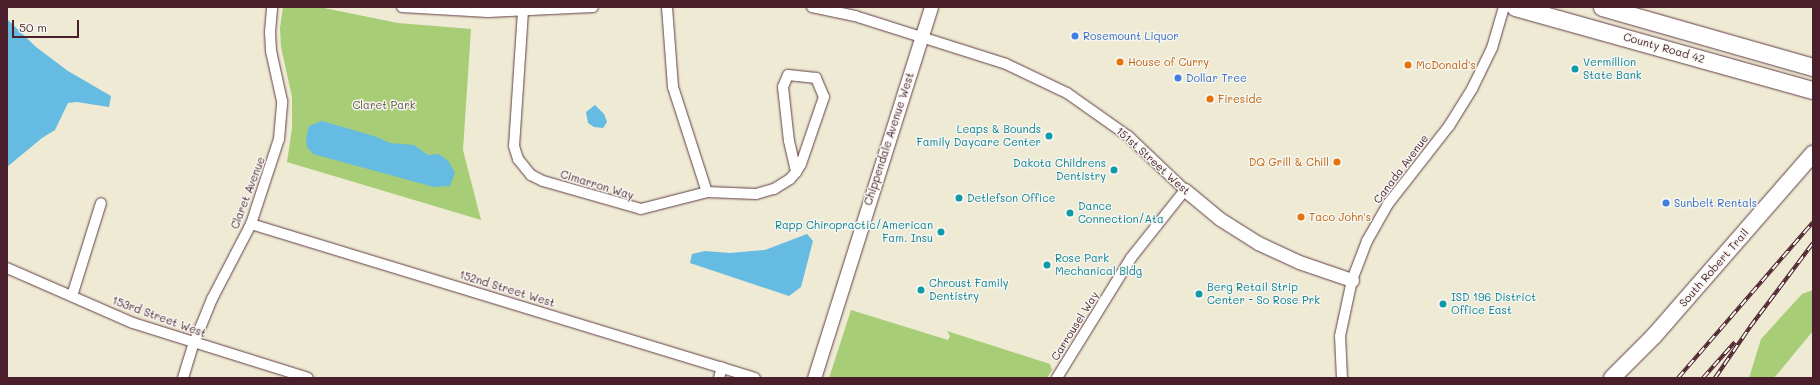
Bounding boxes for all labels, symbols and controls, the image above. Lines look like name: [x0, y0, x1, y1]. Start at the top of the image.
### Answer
scale bar: [14, 12, 81, 38]
text: 50 m: [19, 19, 47, 35]
place label: Rosemount Liquor: [1083, 29, 1179, 43]
street label: County Road 42: [1622, 30, 1706, 66]
marker: Rosemount Liquor: [1070, 31, 1080, 41]
place label: House of Curry: [1128, 55, 1209, 69]
place label: Vermillion State Bank: [1583, 56, 1642, 82]
marker: House of Curry: [1115, 57, 1125, 67]
place label: McDonald's: [1416, 58, 1476, 72]
marker: McDonald's: [1403, 60, 1413, 70]
marker: Vermillion State Bank: [1570, 64, 1580, 74]
street label: Chippendale Avenue West: [861, 71, 917, 207]
place label: Dollar Tree: [1186, 71, 1247, 85]
marker: Dollar Tree: [1173, 73, 1183, 83]
place label: Fireside: [1218, 92, 1262, 106]
marker: Fireside: [1205, 94, 1215, 104]
park label: Claret Park: [352, 98, 416, 112]
place label: Leaps & Bounds Family Daycare Center: [917, 123, 1041, 149]
street label: 151st Street West: [1113, 124, 1193, 198]
marker: Leaps & Bounds Family Daycare Center: [1044, 131, 1054, 141]
street label: Canada Avenue: [1371, 132, 1431, 206]
street label: Claret Avenue: [228, 155, 268, 231]
place label: DQ Grill & Chill: [1249, 155, 1329, 169]
place label: Dakota Childrens Dentistry: [1013, 157, 1106, 183]
marker: DQ Grill & Chill: [1332, 157, 1342, 167]
marker: Dakota Childrens Dentistry: [1109, 165, 1119, 175]
street label: Cimarron Way: [559, 168, 635, 202]
place label: Detlefson Office: [967, 191, 1055, 205]
marker: Detlefson Office: [954, 193, 964, 203]
place label: Sunbelt Rentals: [1674, 196, 1757, 210]
marker: Sunbelt Rentals: [1661, 198, 1671, 208]
place label: Dance Connection/Ata: [1078, 200, 1164, 226]
marker: Dance Connection/Ata: [1065, 208, 1075, 218]
place label: Taco John's: [1309, 210, 1371, 224]
marker: Taco John's: [1296, 212, 1306, 222]
place label: Rapp Chiropractic/American Fam. Insu: [775, 219, 933, 245]
street label: South Robert Trail: [1676, 226, 1752, 310]
marker: Rapp Chiropractic/American Fam. Insu: [936, 227, 946, 237]
place label: Rose Park Mechanical Bldg: [1055, 252, 1142, 278]
marker: Rose Park Mechanical Bldg: [1042, 260, 1052, 270]
street label: 152nd Street West: [458, 268, 556, 310]
place label: Chroust Family Dentistry: [929, 277, 1008, 303]
place label: Berg Retail Strip Center - So Rose Prk: [1207, 281, 1320, 307]
marker: Chroust Family Dentistry: [916, 285, 926, 295]
street label: Carrousel Way: [1048, 289, 1102, 363]
marker: Berg Retail Strip Center - So Rose Prk: [1194, 289, 1204, 299]
place label: ISD 196 District Office East: [1451, 291, 1536, 317]
street label: 153rd Street West: [110, 294, 208, 340]
marker: ISD 196 District Office East: [1438, 299, 1448, 309]

